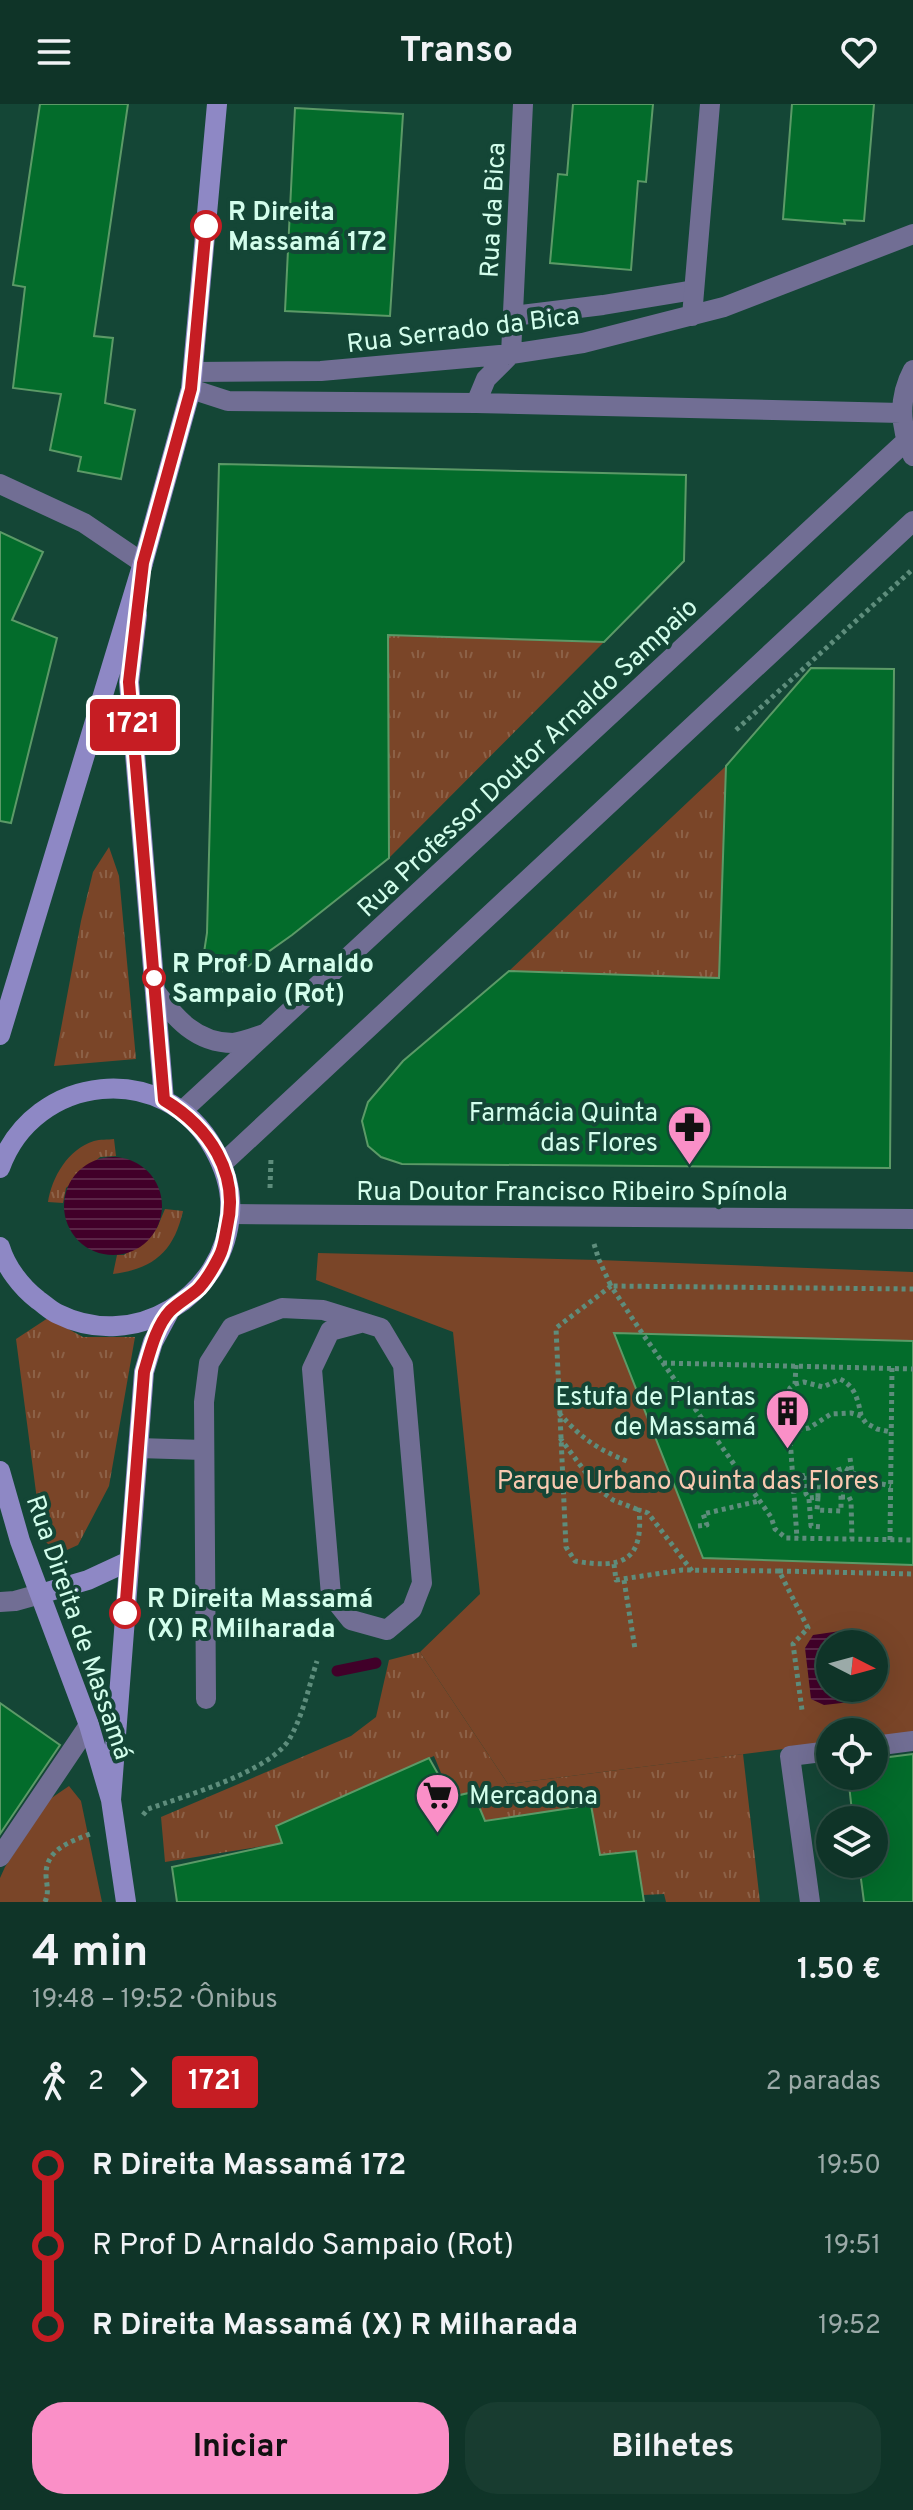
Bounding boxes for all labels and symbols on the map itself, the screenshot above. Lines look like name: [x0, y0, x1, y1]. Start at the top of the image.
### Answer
street label: Rua da Bica: [474, 141, 515, 279]
place label: R Direita Massamá 172: [228, 197, 387, 260]
marker: R Direita Massamá 172: [191, 211, 221, 241]
street label: Rua Serrado da Bica: [345, 301, 582, 362]
street label: Rua Professor Doutor Arnaldo Sampaio: [352, 592, 706, 926]
line badge: 1721: [77, 699, 189, 751]
place label: R Prof D Arnaldo Sampaio (Rot): [172, 949, 374, 1012]
marker: R Prof D Arnaldo Sampaio (Rot): [143, 967, 165, 989]
place label: Farmácia Quinta das Flores: [469, 1098, 658, 1161]
pharmacy icon: Farmácia Quinta das Flores: [665, 1103, 713, 1166]
street label: Rua Doutor Francisco Ribeiro Spínola: [356, 1177, 788, 1210]
place label: Estufa de Plantas de Massamá: [555, 1382, 756, 1445]
building icon: Estufa de Plantas de Massamá: [763, 1387, 811, 1450]
park label: Parque Urbano Quinta das Flores: [497, 1466, 879, 1499]
street label: Rua Direita de Massamá: [17, 1491, 138, 1764]
place label: R Direita Massamá (X) R Milharada: [147, 1584, 373, 1647]
marker: R Direita Massamá (X) R Milharada: [110, 1598, 140, 1628]
north arrow: [816, 1630, 888, 1702]
supermarket icon: Mercadona: [414, 1771, 462, 1834]
place label: Mercadona: [469, 1781, 598, 1814]

